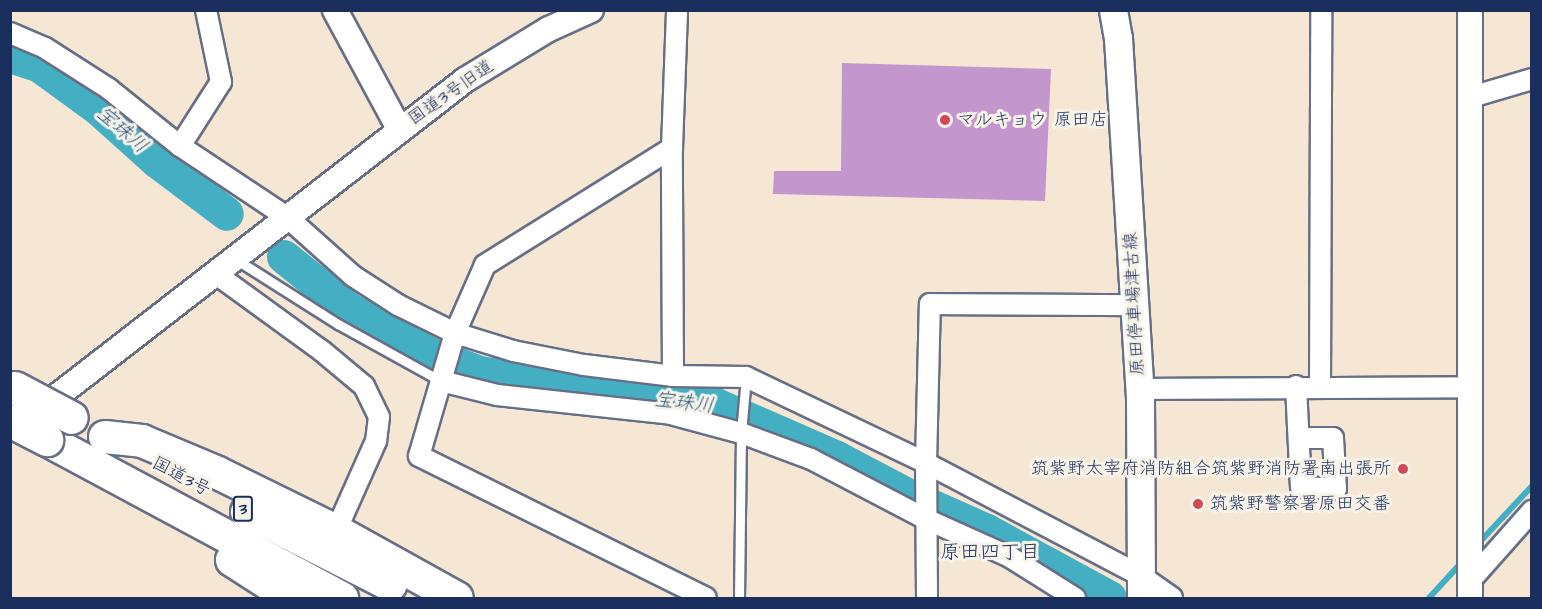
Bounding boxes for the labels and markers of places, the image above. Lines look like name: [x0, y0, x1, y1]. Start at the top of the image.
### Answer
place label: マルキョウ 原田店: [957, 109, 1108, 131]
marker: マルキョウ 原田店: [938, 113, 952, 127]
place label: 筑紫野太宰府消防組合筑紫野消防署南出張所: [1031, 458, 1391, 480]
marker: 筑紫野太宰府消防組合筑紫野消防署南出張所: [1396, 462, 1410, 476]
place label: 筑紫野警察署原田交番: [1210, 493, 1390, 515]
marker: 筑紫野警察署原田交番: [1191, 497, 1205, 511]

